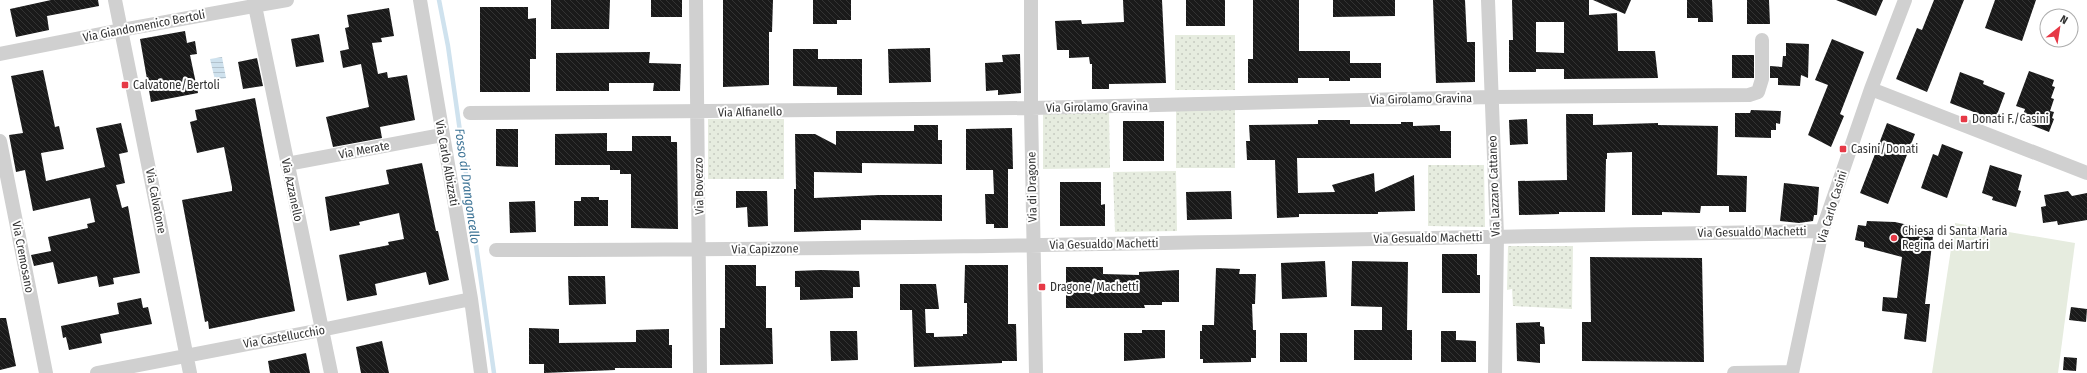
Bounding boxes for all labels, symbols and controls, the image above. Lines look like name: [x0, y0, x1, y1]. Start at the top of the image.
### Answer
street label: Via Giandomenico Bertoli: [82, 7, 206, 45]
north arrow: [2039, 8, 2079, 48]
text: N: [2058, 12, 2070, 27]
place label: Calvatone/Bertoli: [133, 78, 220, 92]
marker: Calvatone/Bertoli: [120, 80, 130, 90]
street label: Via Girolamo Gravina: [1370, 91, 1472, 107]
street label: Via Girolamo Gravina: [1046, 99, 1148, 115]
street label: Via Alfianello: [718, 104, 782, 120]
place label: Donati F./Casini: [1972, 112, 2049, 126]
marker: Donati F./Casini: [1959, 114, 1969, 124]
street label: Via Carlo Albizzati: [433, 119, 461, 207]
water label: Fosso di Drangoncello: [452, 127, 483, 245]
street label: Via Lazzaro Cattaneo: [1485, 135, 1503, 237]
street label: Via Merate: [337, 138, 391, 162]
place label: Casini/Donati: [1851, 142, 1918, 156]
marker: Casini/Donati: [1838, 144, 1848, 154]
street label: Via di Dragone: [1024, 151, 1040, 222]
street label: Via Azzanello: [278, 157, 306, 223]
street label: Via Bovezzo: [691, 157, 707, 215]
street label: Via Calvatone: [143, 167, 169, 235]
street label: Via Carlo Casini: [1814, 169, 1850, 245]
street label: Via Cremosano: [9, 220, 37, 294]
street label: Via Gesualdo Machetti: [1697, 224, 1807, 240]
place label: Chiesa di Santa Maria Regina dei Martiri: [1902, 224, 2008, 252]
street label: Via Gesualdo Machetti: [1373, 230, 1483, 246]
marker: Chiesa di Santa Maria Regina dei Martiri: [1889, 233, 1899, 243]
street label: Via Gesualdo Machetti: [1049, 236, 1159, 252]
street label: Via Capizzone: [731, 241, 799, 257]
place label: Dragone/Machetti: [1050, 280, 1139, 294]
marker: Dragone/Machetti: [1037, 282, 1047, 292]
street label: Via Castellucchio: [242, 323, 326, 351]

